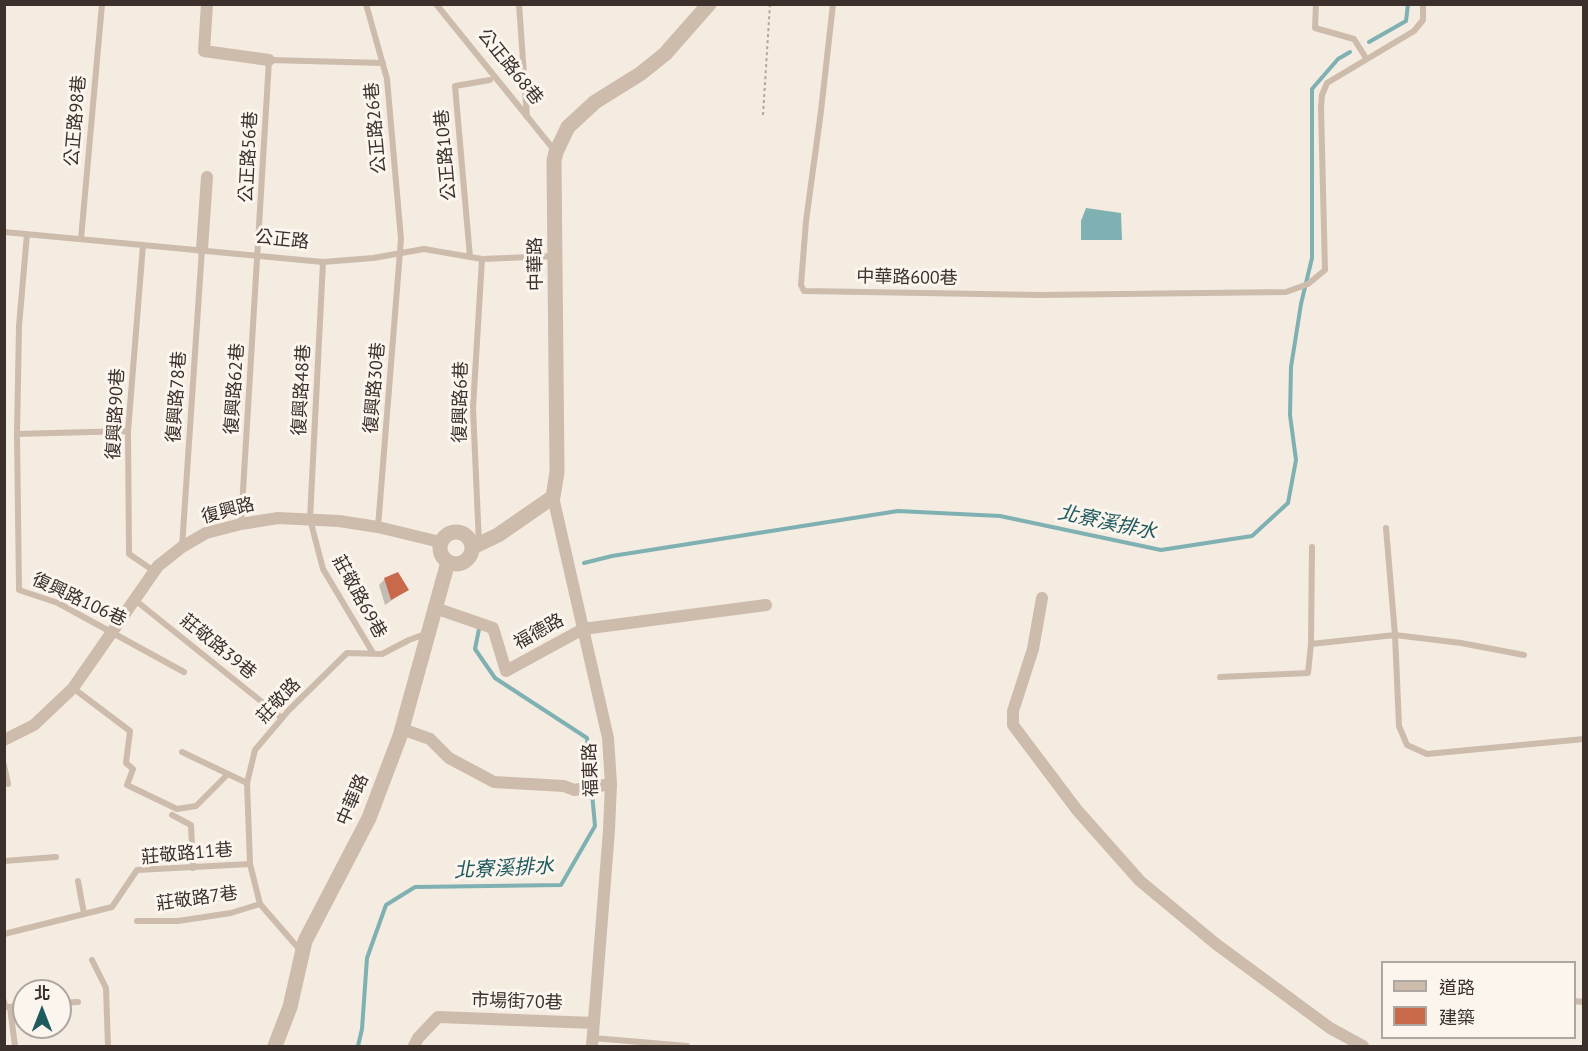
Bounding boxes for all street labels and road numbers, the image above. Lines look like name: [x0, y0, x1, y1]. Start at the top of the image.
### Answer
street label: 公正路68巷: [473, 25, 547, 109]
street label: 公正路98巷: [61, 74, 91, 168]
street label: 公正路26巷: [361, 81, 391, 175]
street label: 公正路10巷: [431, 108, 461, 202]
street label: 公正路56巷: [236, 111, 262, 203]
street label: 公正路: [254, 226, 310, 254]
street label: 中華路: [525, 237, 547, 291]
street label: 中華路600巷: [856, 266, 958, 290]
street label: 復興路30巷: [360, 341, 390, 435]
street label: 復興路62巷: [221, 343, 249, 435]
street label: 復興路48巷: [289, 344, 315, 436]
street label: 復興路78巷: [163, 351, 191, 443]
street label: 復興路6巷: [449, 361, 473, 443]
street label: 復興路90巷: [103, 368, 129, 460]
street label: 復興路: [199, 494, 257, 528]
street label: 莊敬路69巷: [327, 552, 391, 642]
street label: 復興路106巷: [28, 569, 130, 631]
street label: 福德路: [510, 609, 568, 655]
street label: 莊敬路39巷: [176, 610, 260, 684]
street label: 莊敬路: [253, 674, 305, 728]
street label: 福東路: [579, 743, 603, 797]
street label: 中華路: [333, 771, 373, 829]
street label: 莊敬路11巷: [140, 839, 234, 869]
street label: 莊敬路7巷: [155, 883, 239, 915]
street label: 市場街70巷: [471, 990, 563, 1014]

